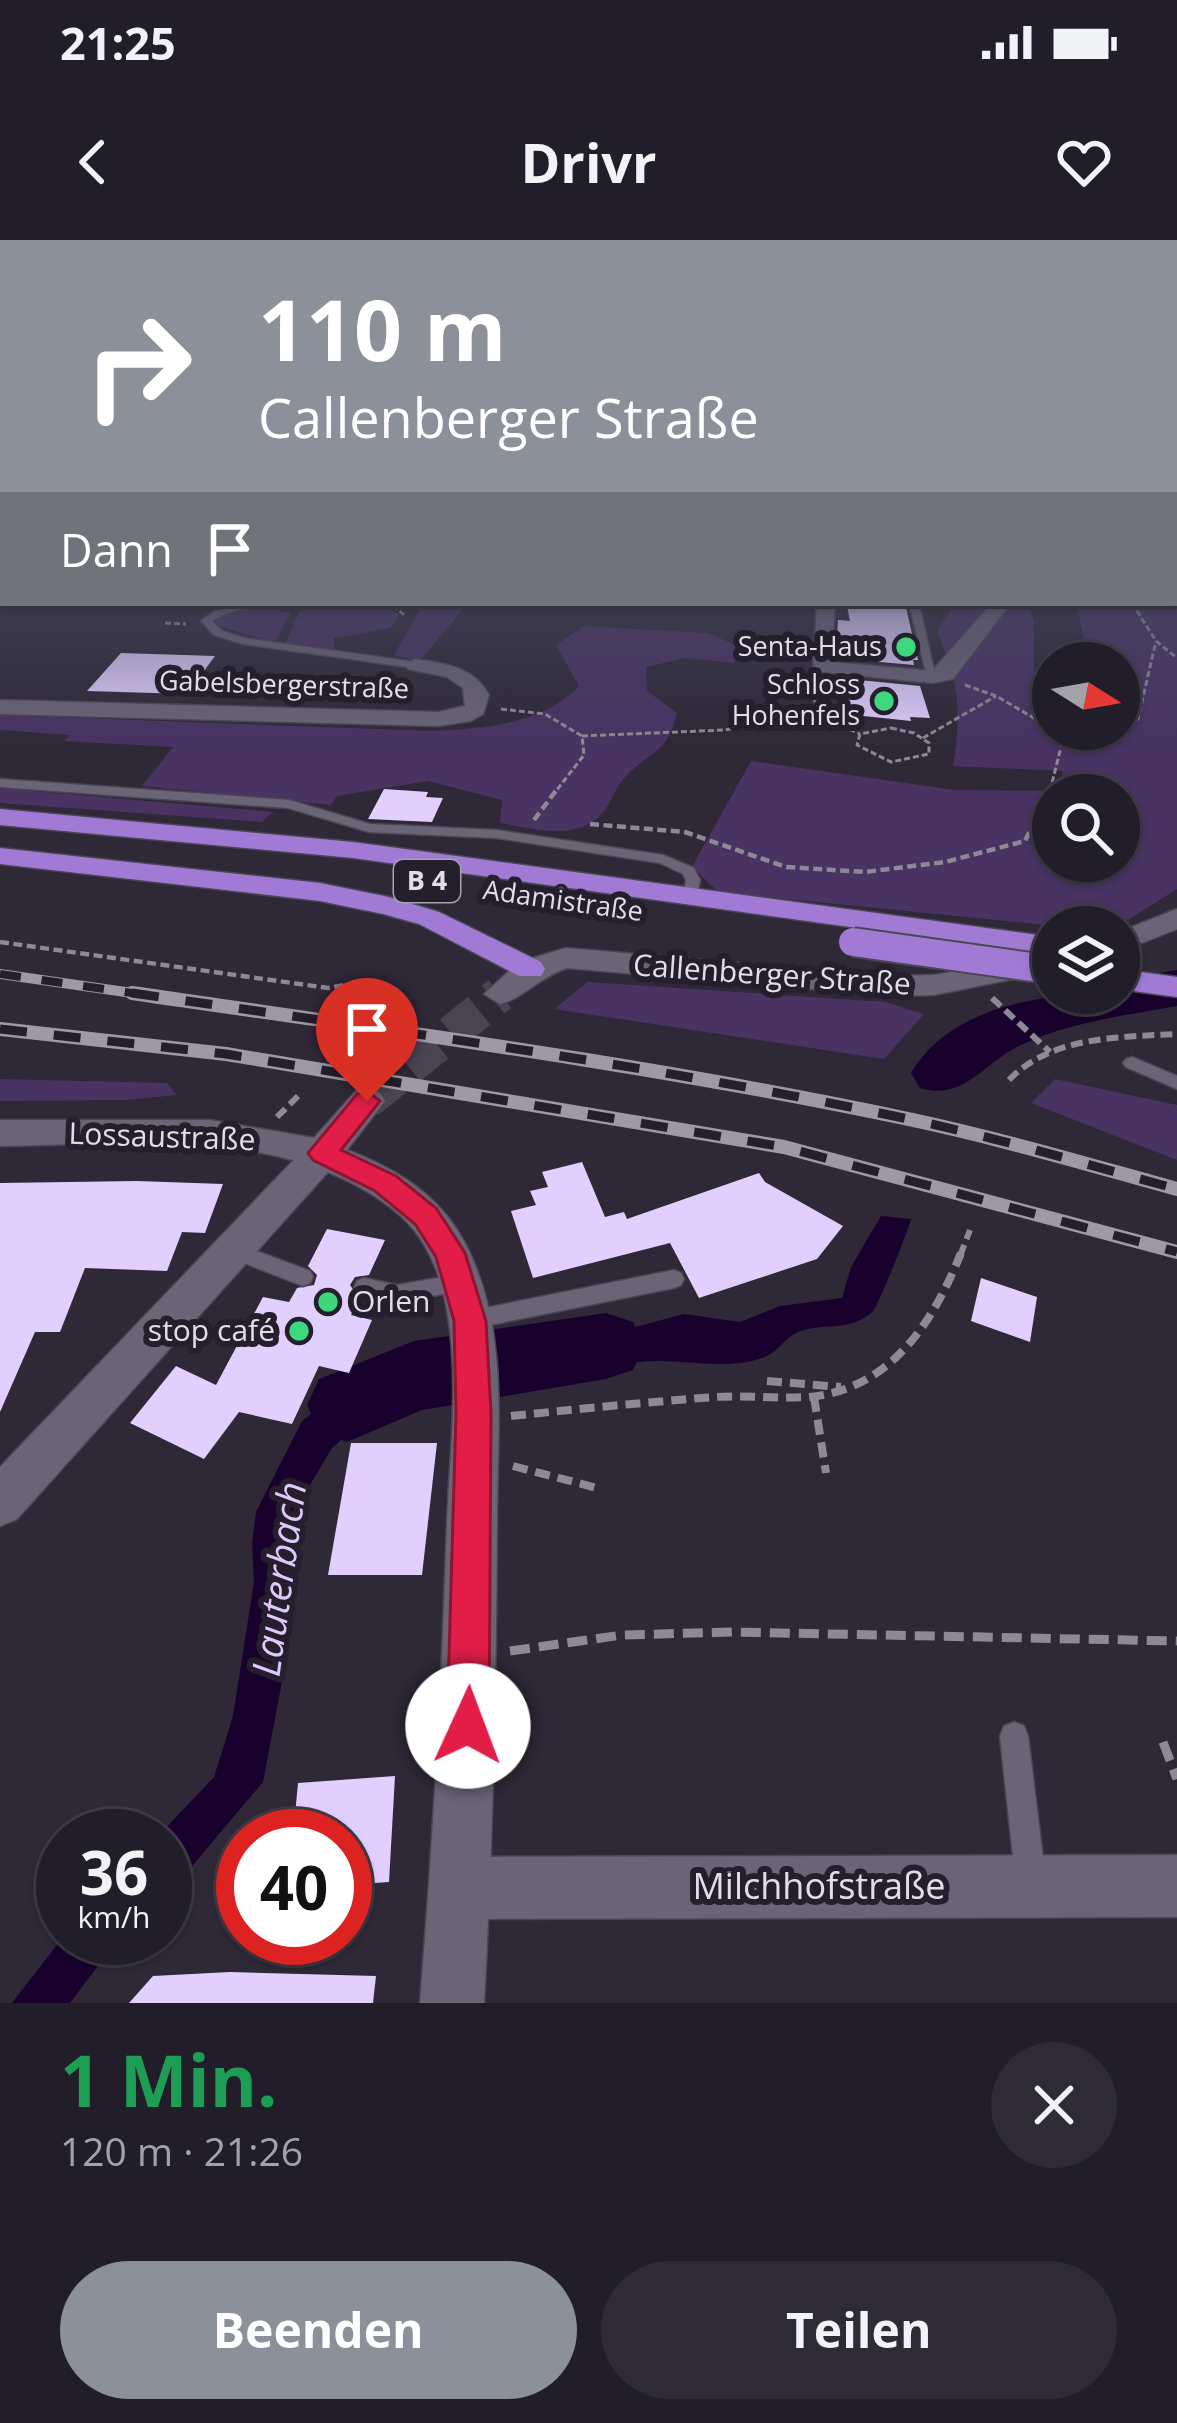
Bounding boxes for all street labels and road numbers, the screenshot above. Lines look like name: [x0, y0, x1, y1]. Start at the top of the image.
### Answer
street label: Gabelsbergerstraße: [158, 661, 410, 706]
road number: B 4: [394, 860, 460, 902]
street label: Adamistraße: [481, 870, 645, 929]
street label: Callenberger Straße: [632, 943, 912, 1004]
street label: Lossaustraße: [68, 1112, 256, 1159]
street label: Milchhofstraße: [692, 1861, 946, 1910]

